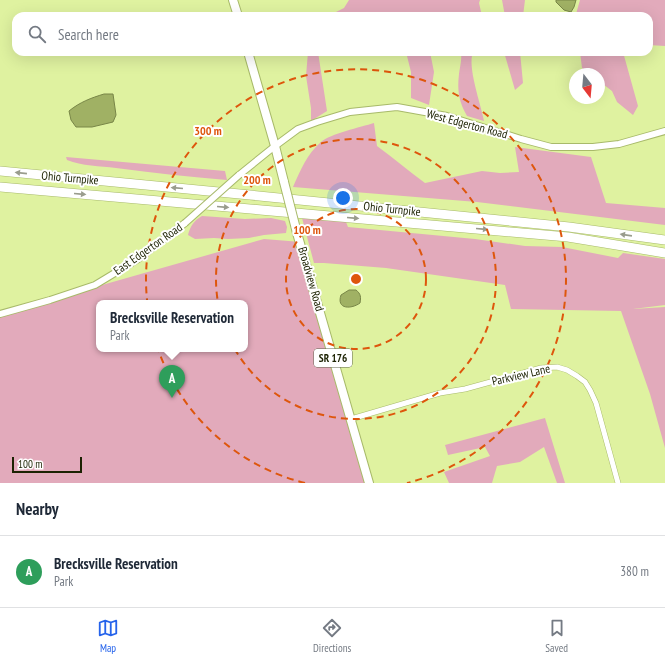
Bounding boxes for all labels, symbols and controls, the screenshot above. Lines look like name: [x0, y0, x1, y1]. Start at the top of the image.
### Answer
search box: [12, 12, 653, 56]
icon: search: [26, 23, 48, 45]
text: Search here: [58, 25, 119, 44]
north arrow: [569, 68, 605, 104]
street label: West Edgerton Road: [425, 106, 509, 142]
text: 300 m: [194, 123, 222, 138]
street label: Ohio Turnpike: [41, 168, 99, 187]
one-way arrow: [15, 170, 27, 177]
text: 200 m: [243, 172, 271, 187]
one-way arrow: [171, 185, 183, 192]
your location: [333, 188, 353, 208]
one-way arrow: [74, 191, 86, 198]
street label: Ohio Turnpike: [363, 198, 421, 219]
one-way arrow: [217, 204, 229, 210]
one-way arrow: [347, 215, 359, 222]
street label: East Edgerton Road: [110, 219, 185, 278]
text: 100 m: [293, 222, 321, 237]
one-way arrow: [476, 226, 488, 233]
one-way arrow: [620, 232, 632, 238]
street label: Broadview Road: [295, 245, 328, 313]
centre of rings: [349, 272, 363, 286]
popup: [96, 300, 248, 352]
text: Brecksville Reservation: [110, 308, 234, 327]
text: Park: [110, 327, 129, 344]
road number: SR 176: [314, 349, 352, 367]
street label: Parkview Lane: [490, 361, 551, 388]
pin: A: [159, 365, 185, 398]
scale bar: [12, 455, 82, 474]
text: 100 m: [18, 457, 42, 471]
text: Nearby: [16, 498, 59, 520]
text: Brecksville Reservation: [54, 554, 178, 573]
text: A: [26, 563, 32, 580]
text: 380 m: [620, 563, 649, 580]
text: Park: [54, 573, 73, 590]
tab: Map: [97, 617, 119, 655]
tab: Directions: [313, 617, 351, 655]
tab: Saved: [545, 617, 568, 655]

